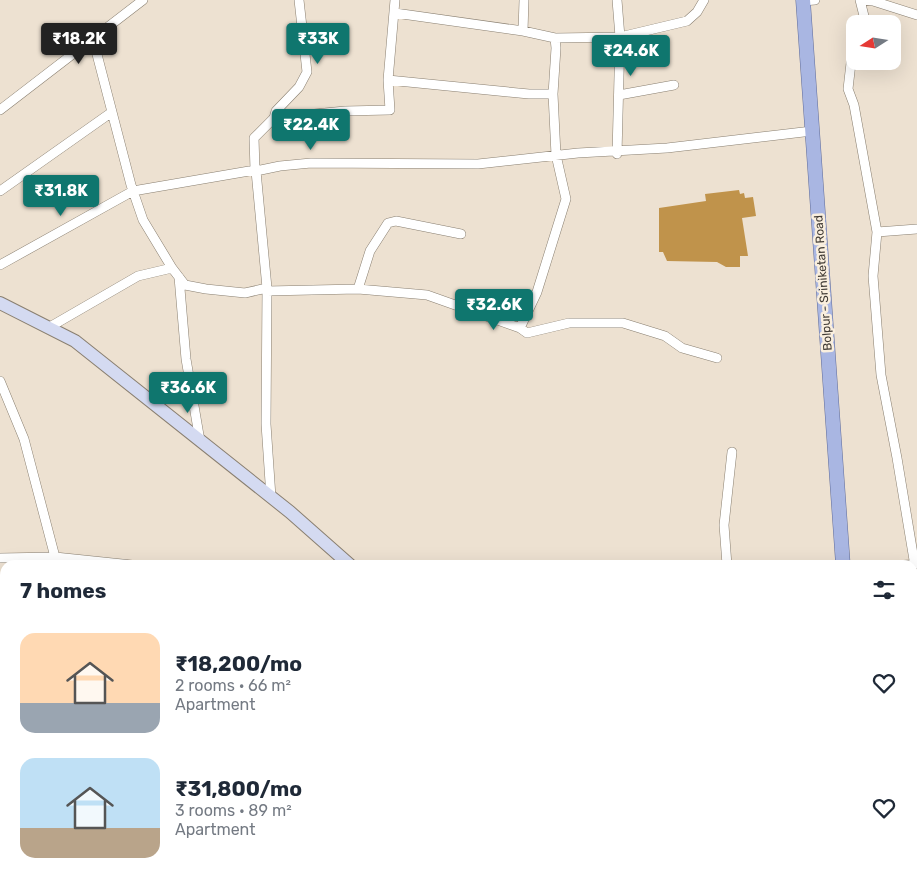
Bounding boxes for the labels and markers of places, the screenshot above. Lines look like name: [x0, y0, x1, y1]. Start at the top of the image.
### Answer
pin: ₹18.2K: [38, 22, 120, 65]
pin: ₹33K: [288, 22, 348, 65]
pin: ₹24.6K: [590, 34, 672, 77]
pin: ₹22.4K: [270, 108, 352, 151]
pin: ₹31.8K: [20, 174, 102, 217]
pin: ₹32.6K: [453, 288, 535, 331]
pin: ₹36.6K: [147, 372, 229, 414]

